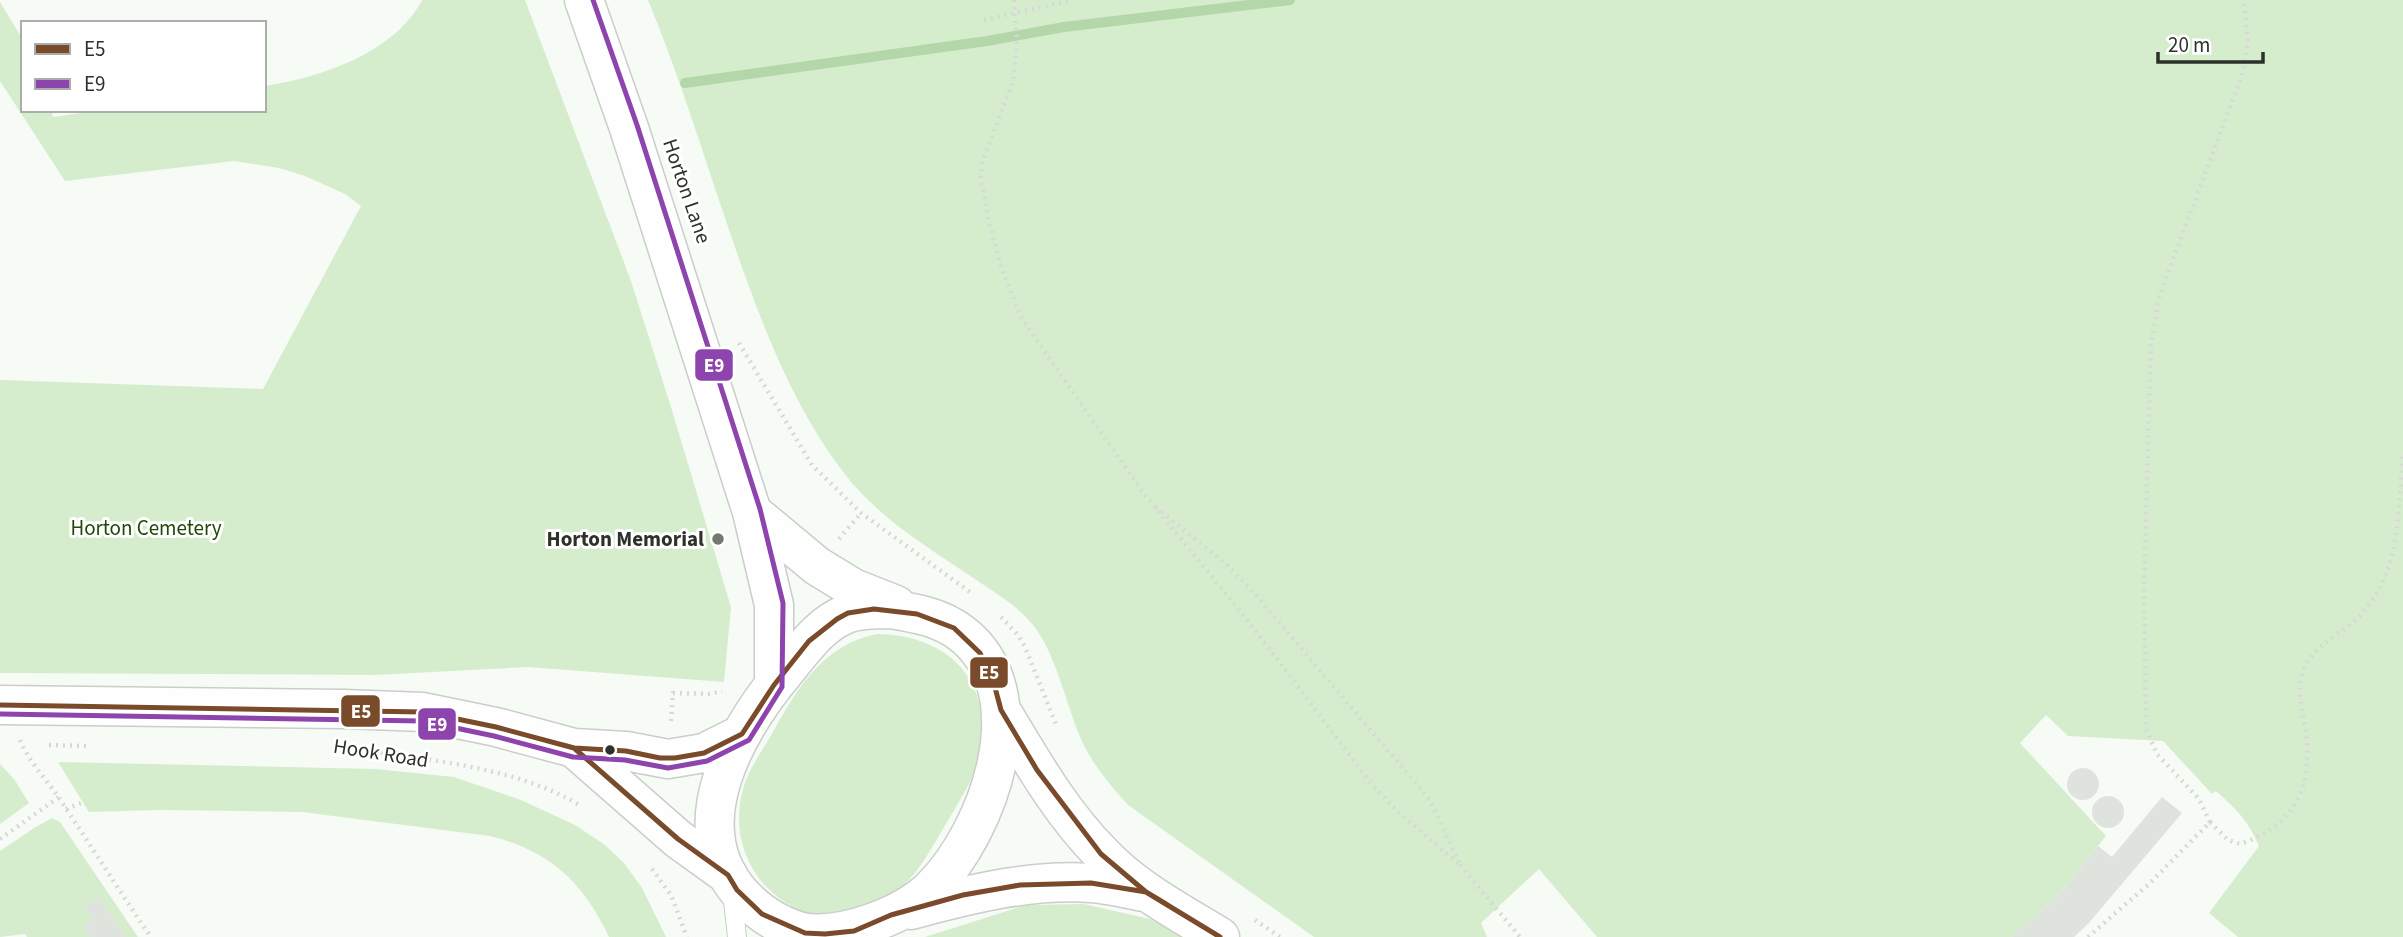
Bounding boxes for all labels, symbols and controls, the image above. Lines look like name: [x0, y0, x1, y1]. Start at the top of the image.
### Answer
legend: [21, 21, 266, 112]
scale bar: [2158, 21, 2263, 65]
text: 20 m: [2168, 30, 2210, 60]
text: E5: [84, 34, 106, 64]
text: E9: [84, 69, 106, 99]
street label: Horton Lane: [655, 135, 719, 247]
line badge: E9: [694, 348, 734, 382]
text: E9: [704, 353, 724, 380]
park label: Horton Cemetery: [70, 513, 222, 543]
place label: Horton Memorial: [547, 524, 704, 554]
marker: Horton Memorial: [710, 531, 726, 547]
line badge: E5: [969, 656, 1009, 689]
text: E5: [979, 660, 999, 687]
line badge: E5: [340, 694, 381, 728]
text: E5: [351, 699, 371, 726]
line badge: E9: [417, 707, 457, 741]
text: E9: [427, 712, 447, 739]
street label: Hook Road: [331, 731, 431, 775]
unlabelled marker: [603, 743, 617, 757]

